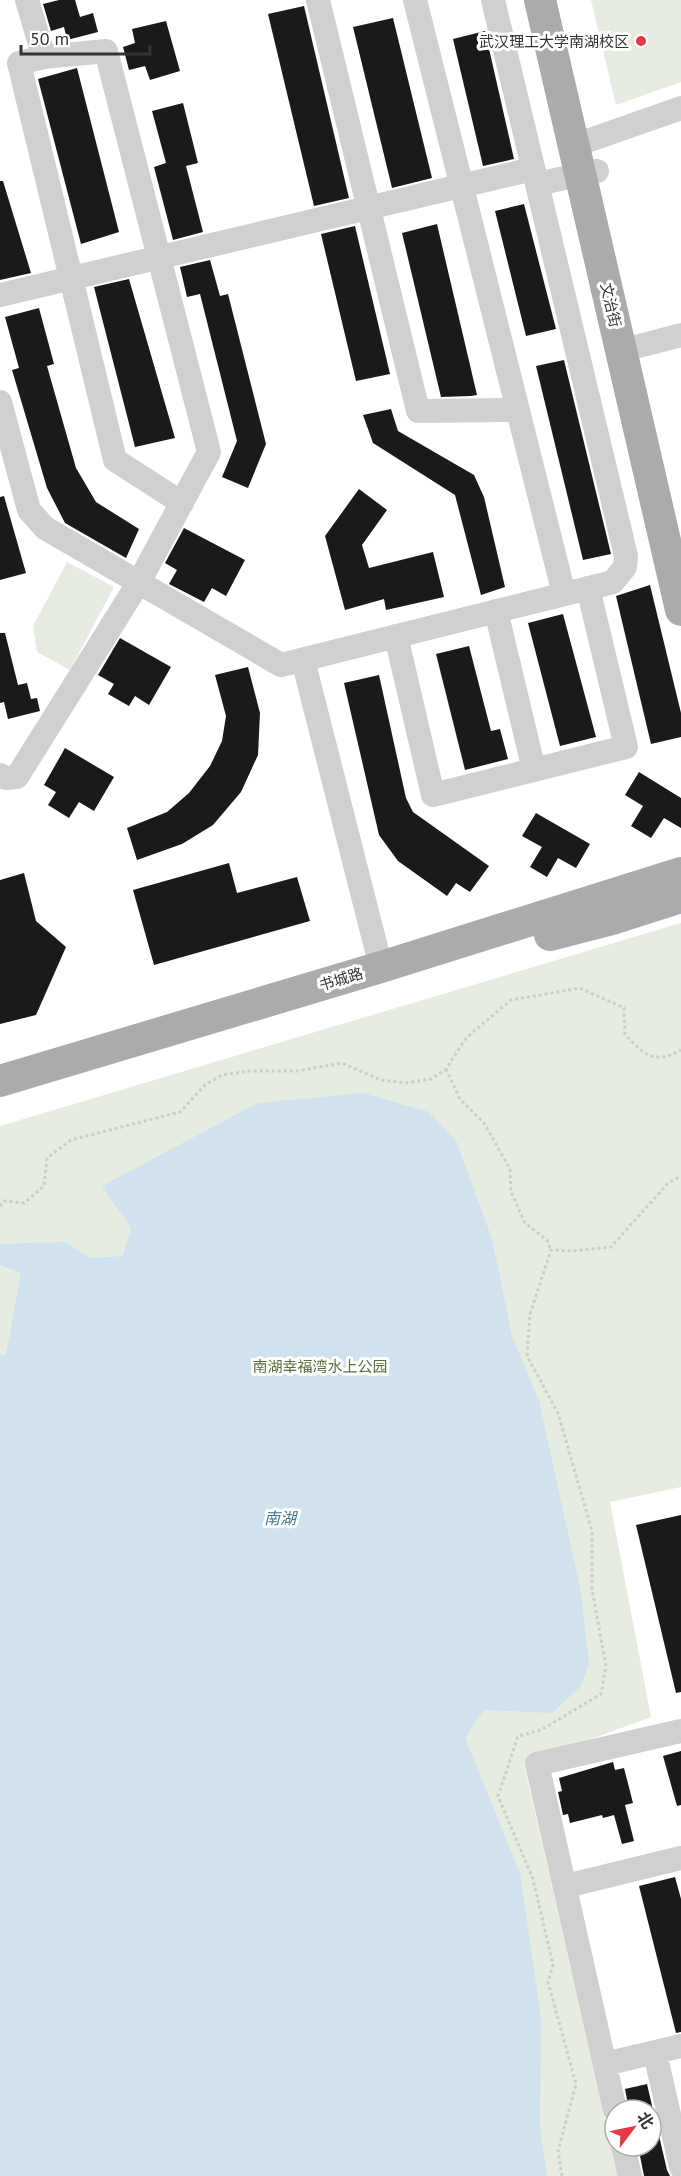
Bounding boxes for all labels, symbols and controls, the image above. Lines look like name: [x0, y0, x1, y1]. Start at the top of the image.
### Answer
scale bar: [21, 18, 150, 56]
text: 50 m: [30, 27, 69, 50]
place label: 武汉理工大学南湖校区: [479, 32, 629, 51]
marker: 武汉理工大学南湖校区: [634, 34, 648, 48]
street label: 文治街: [597, 281, 625, 329]
street label: 书城路: [317, 963, 365, 995]
park label: 南湖幸福湾水上公园: [252, 1357, 388, 1376]
water label: 南湖: [264, 1508, 299, 1528]
north arrow: [603, 2098, 663, 2158]
text: 北: [633, 2108, 658, 2132]

